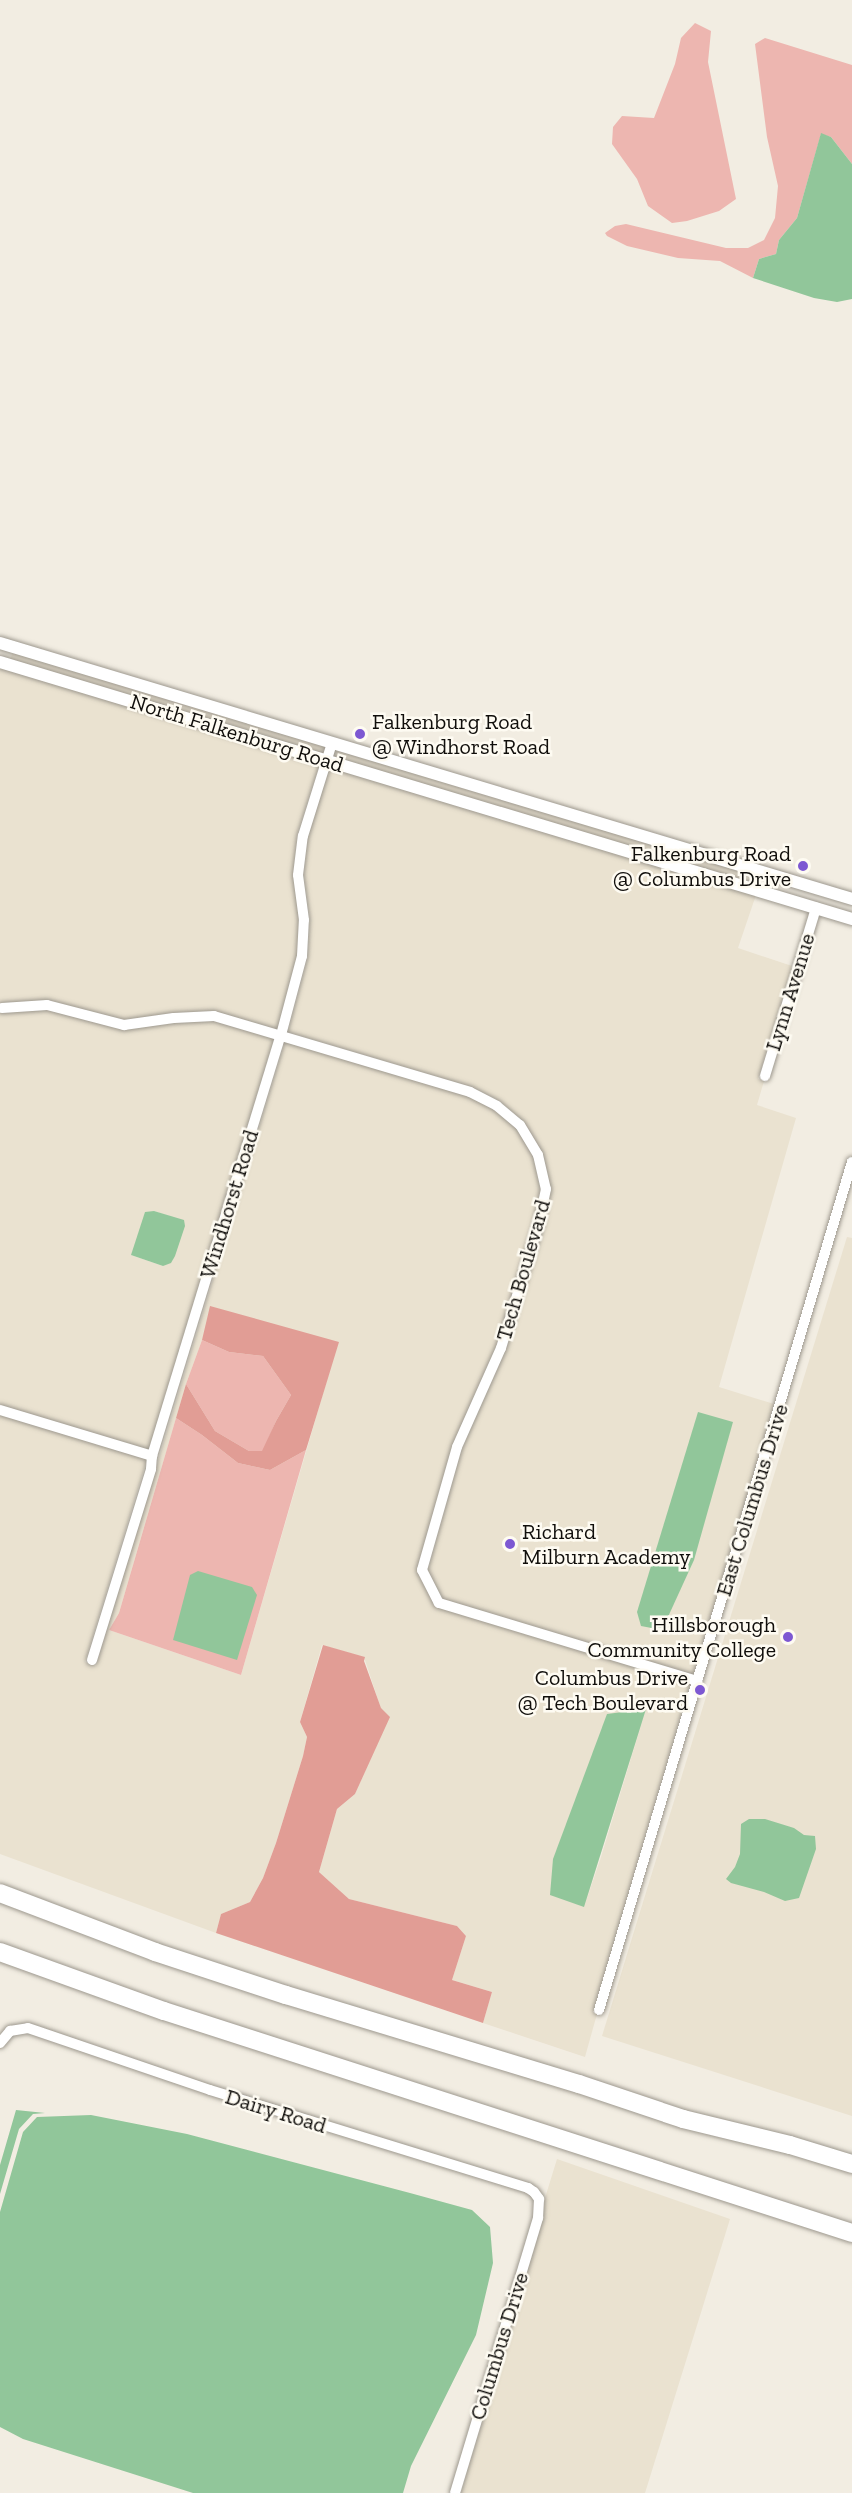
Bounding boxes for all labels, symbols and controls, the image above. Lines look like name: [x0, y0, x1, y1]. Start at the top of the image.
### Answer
street label: North Falkenburg Road: [127, 688, 347, 778]
place label: Falkenburg Road @ Windhorst Road: [372, 708, 551, 760]
marker: Falkenburg Road @ Windhorst Road: [353, 727, 367, 741]
place label: Falkenburg Road @ Columbus Drive: [613, 840, 791, 891]
marker: Falkenburg Road @ Columbus Drive: [796, 859, 810, 873]
street label: Lynn Avenue: [760, 930, 820, 1054]
street label: Windhorst Road: [194, 1127, 264, 1281]
street label: Tech Boulevard: [490, 1196, 556, 1344]
street label: East Columbus Drive: [710, 1401, 794, 1599]
place label: Richard Milburn Academy: [522, 1518, 691, 1570]
marker: Richard Milburn Academy: [503, 1537, 517, 1551]
place label: Hillsborough Community College: [587, 1611, 776, 1663]
marker: Hillsborough Community College: [781, 1630, 795, 1644]
place label: Columbus Drive @ Tech Boulevard: [517, 1664, 688, 1716]
marker: Columbus Drive @ Tech Boulevard: [693, 1683, 707, 1697]
street label: Dairy Road: [222, 2083, 330, 2139]
street label: Columbus Drive: [464, 2269, 534, 2423]

